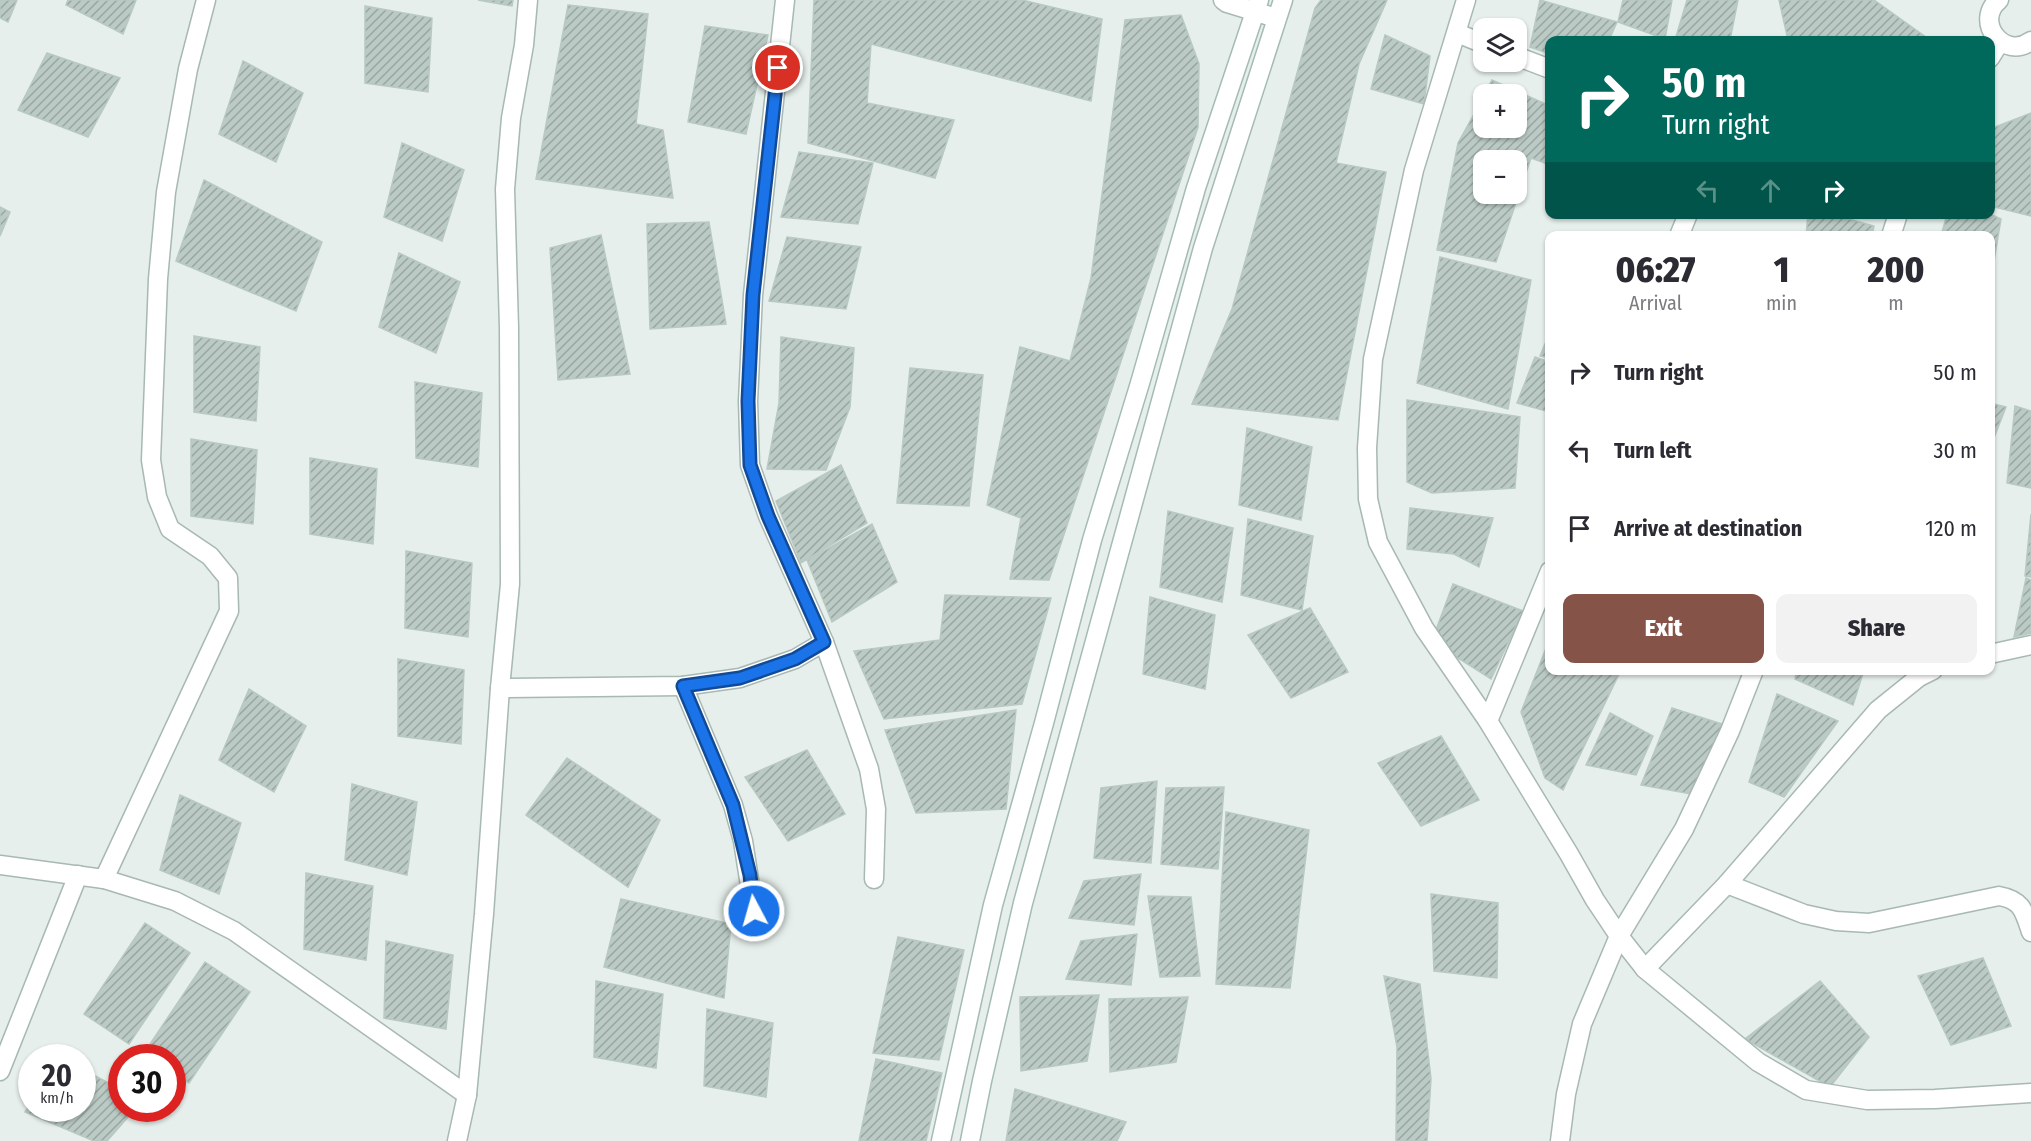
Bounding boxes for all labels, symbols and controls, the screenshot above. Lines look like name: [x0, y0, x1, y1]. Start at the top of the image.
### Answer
map controls: [1473, 18, 1527, 204]
button: layers: [1473, 18, 1527, 72]
pin: [752, 42, 803, 93]
icon: arrive: [761, 51, 794, 84]
text: 50 m: [1662, 58, 1746, 108]
icon: right: [1563, 60, 1641, 138]
button: +: [1473, 84, 1527, 138]
text: Turn right: [1662, 109, 1770, 141]
button: −: [1473, 150, 1527, 204]
icon: left: [1691, 174, 1724, 207]
icon: ahead: [1754, 174, 1787, 207]
icon: right: [1817, 174, 1850, 207]
text: 06:27: [1616, 248, 1695, 292]
text: 1: [1774, 248, 1789, 292]
text: 200: [1868, 248, 1924, 292]
text: Arrival: [1629, 291, 1682, 315]
text: min: [1766, 291, 1797, 315]
text: m: [1888, 291, 1904, 315]
icon: right: [1563, 356, 1596, 389]
text: Turn right: [1614, 359, 1703, 386]
text: 50 m: [1933, 359, 1977, 386]
icon: left: [1563, 434, 1596, 467]
text: Turn left: [1614, 437, 1692, 464]
text: 30 m: [1934, 437, 1977, 464]
icon: arrive: [1563, 512, 1596, 545]
text: Arrive at destination: [1614, 515, 1802, 542]
text: 120 m: [1925, 515, 1977, 542]
button: Exit: [1563, 594, 1764, 663]
button: Share: [1776, 594, 1977, 663]
position arrow: [722, 879, 786, 943]
speed limit sign: 30: [108, 1044, 186, 1122]
text: 20: [42, 1058, 72, 1094]
text: km/h: [40, 1089, 74, 1107]

